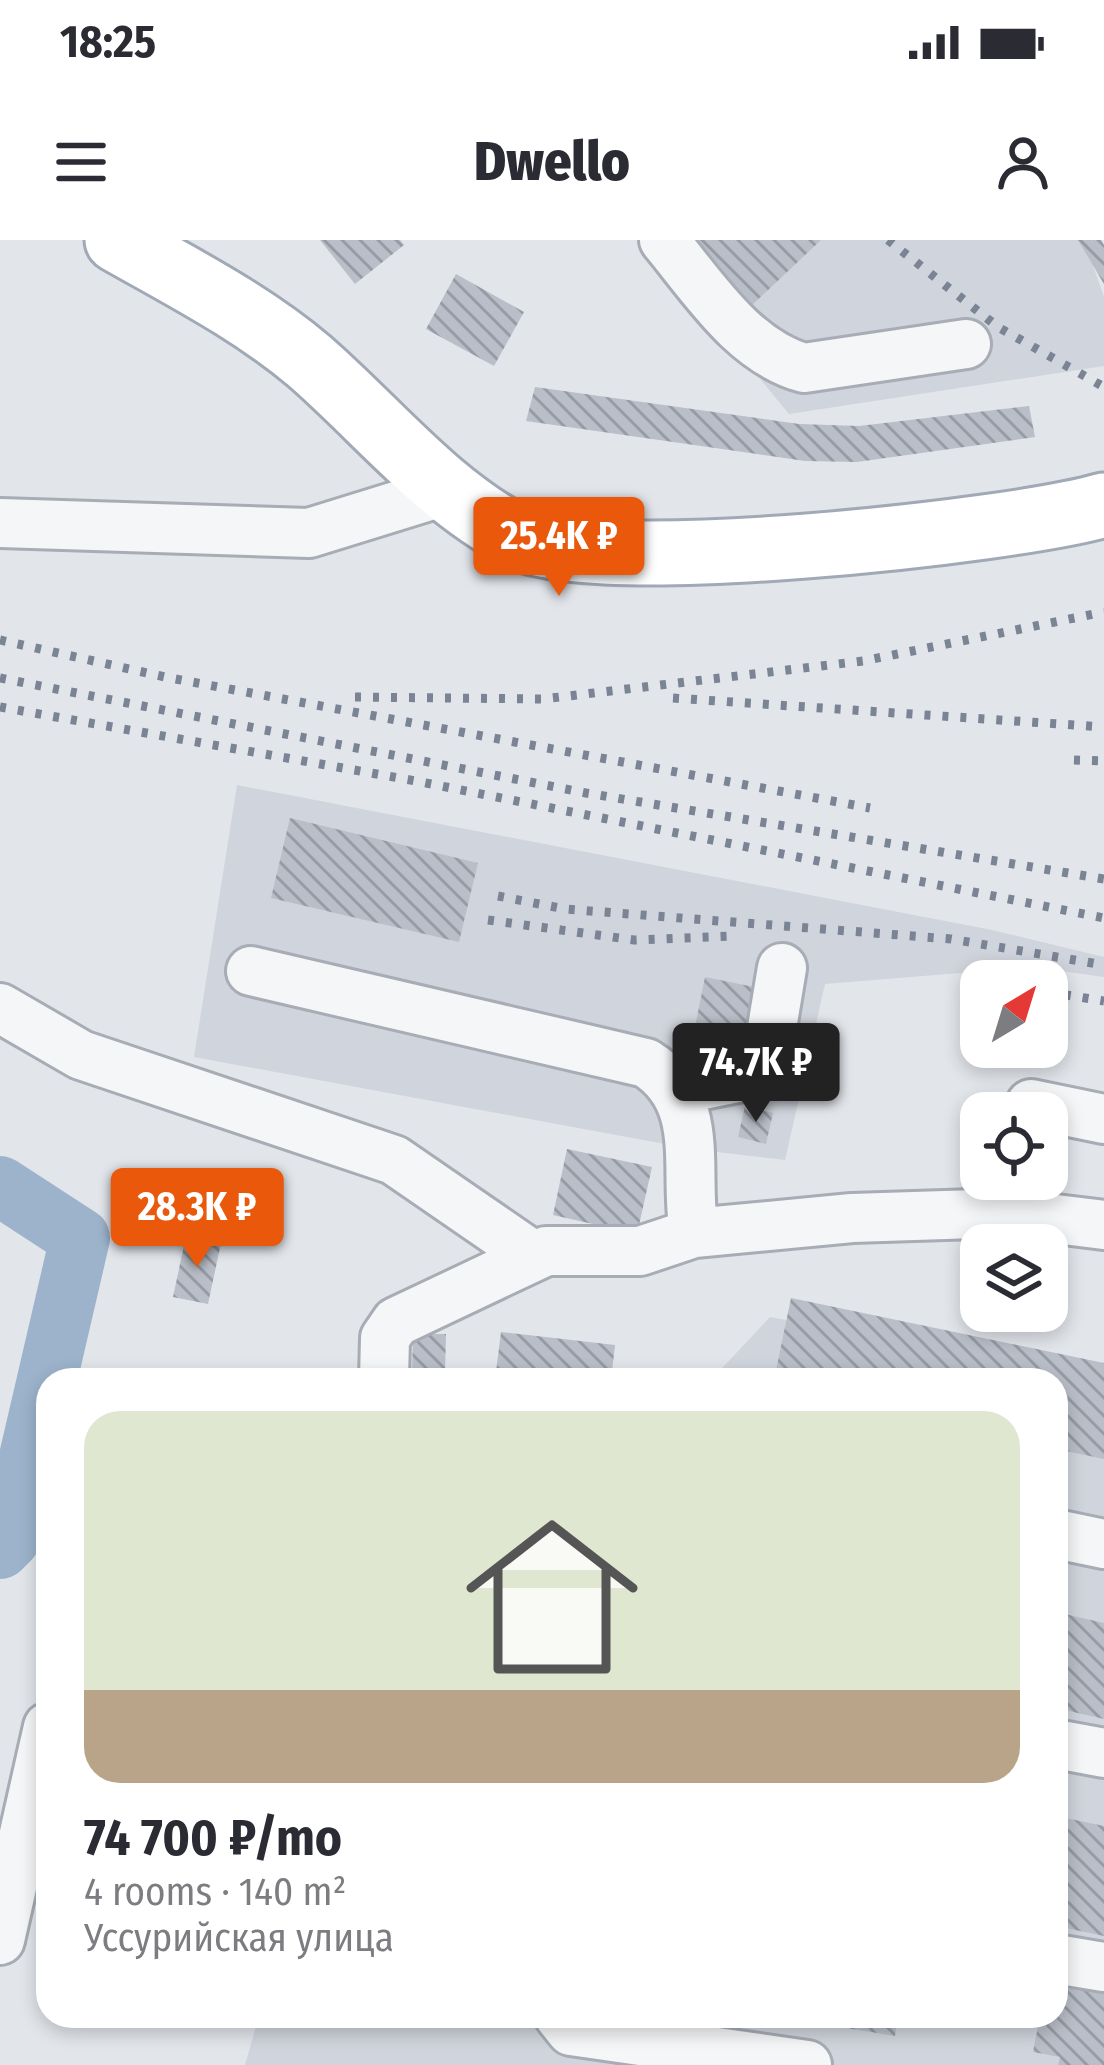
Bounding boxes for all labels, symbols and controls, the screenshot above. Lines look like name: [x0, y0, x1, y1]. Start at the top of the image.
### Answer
text: 18:25: [60, 15, 156, 69]
icon: menu: [48, 129, 114, 195]
icon: person: [990, 129, 1056, 195]
text: Dwello: [474, 130, 630, 194]
pin: 25.4K ₽: [448, 497, 670, 599]
text: 25.4K ₽: [500, 513, 618, 559]
north arrow: [960, 960, 1068, 1068]
map controls: [960, 960, 1068, 1332]
pin: 74.7K ₽: [645, 1023, 867, 1125]
text: 74.7K ₽: [700, 1039, 812, 1085]
button: locate: [960, 1092, 1068, 1200]
pin: 28.3K ₽: [86, 1168, 308, 1270]
text: 28.3K ₽: [138, 1184, 256, 1230]
button: layers: [960, 1224, 1068, 1332]
icon: home: [444, 1489, 660, 1705]
text: 74 700 ₽/mo: [84, 1807, 342, 1869]
text: 4 rooms · 140 m²: [84, 1869, 346, 1915]
text: Уссурийская улица: [84, 1915, 394, 1961]

